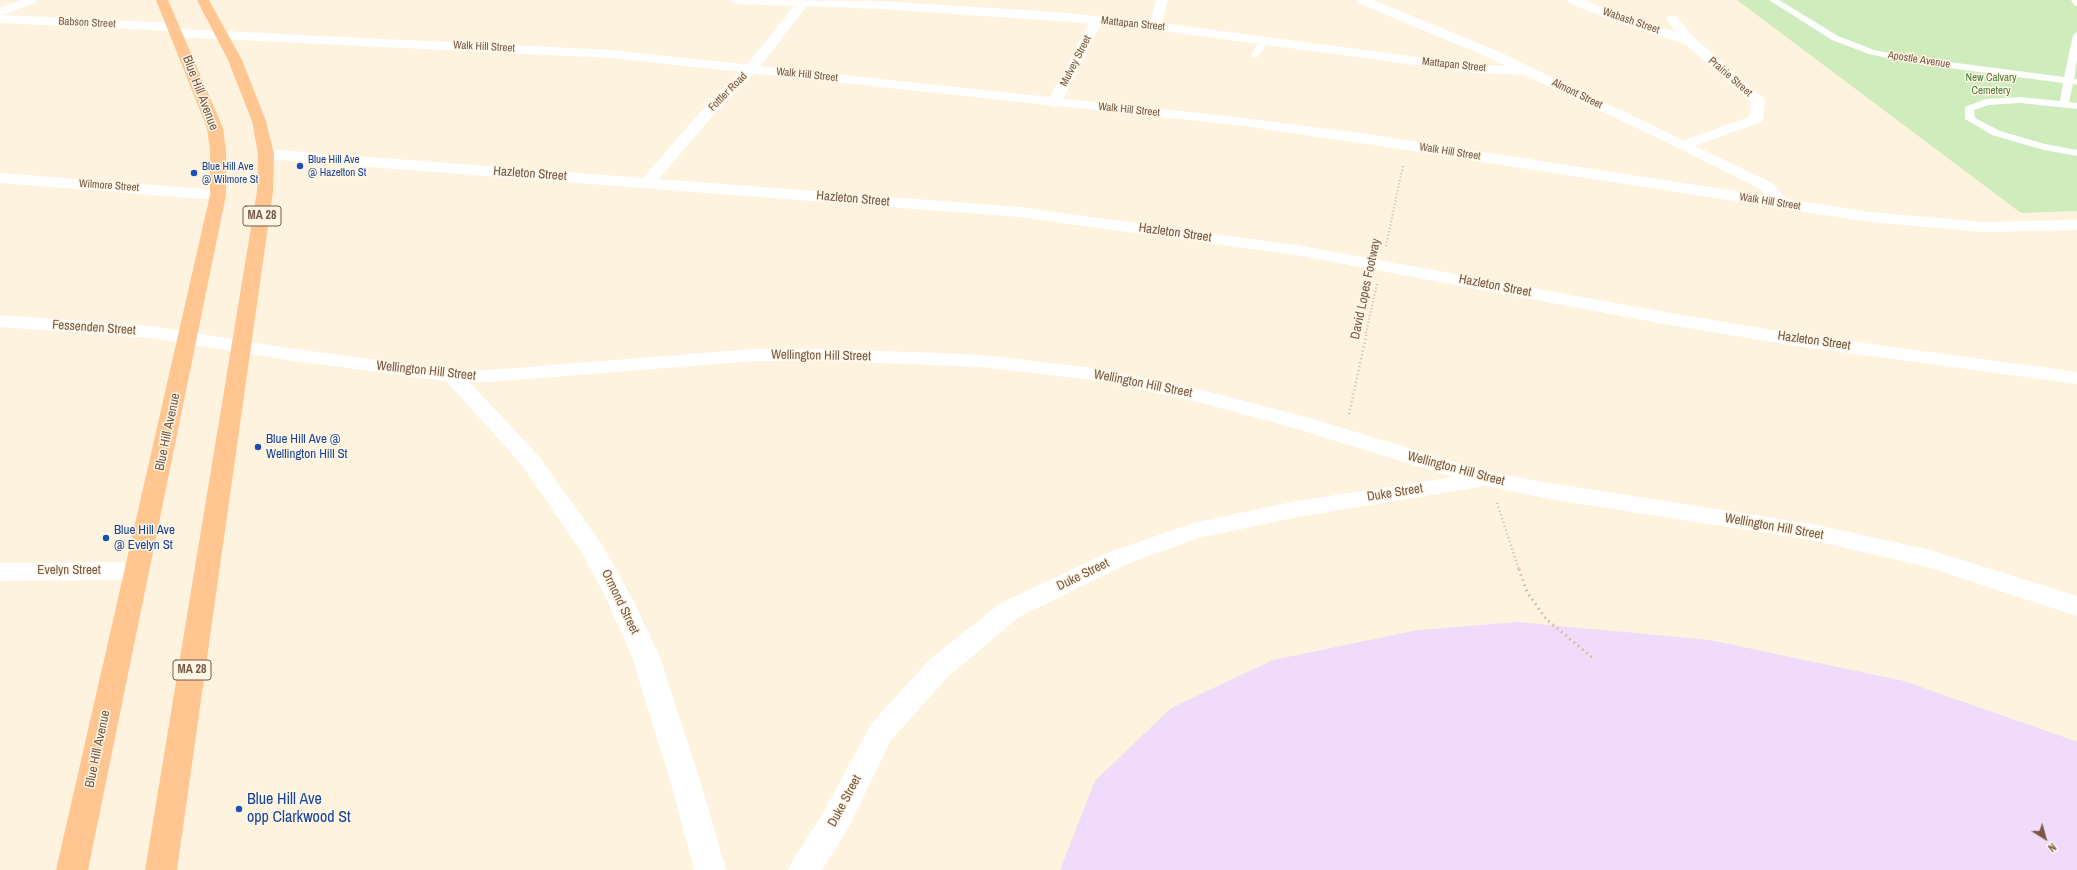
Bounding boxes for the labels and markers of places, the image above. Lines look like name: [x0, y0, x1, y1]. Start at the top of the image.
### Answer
place label: Blue Hill Ave @ Hazelton St: [308, 153, 366, 179]
place label: Blue Hill Ave @ Wilmore St: [202, 160, 258, 186]
marker: Blue Hill Ave @ Hazelton St: [295, 161, 305, 171]
marker: Blue Hill Ave @ Wilmore St: [189, 168, 199, 178]
place label: Blue Hill Ave @ Wellington Hill St: [266, 432, 348, 463]
marker: Blue Hill Ave @ Wellington Hill St: [253, 442, 263, 452]
place label: Blue Hill Ave @ Evelyn St: [114, 523, 175, 554]
marker: Blue Hill Ave @ Evelyn St: [101, 533, 111, 543]
place label: Blue Hill Ave opp Clarkwood St: [247, 790, 351, 828]
marker: Blue Hill Ave opp Clarkwood St: [234, 804, 244, 814]

